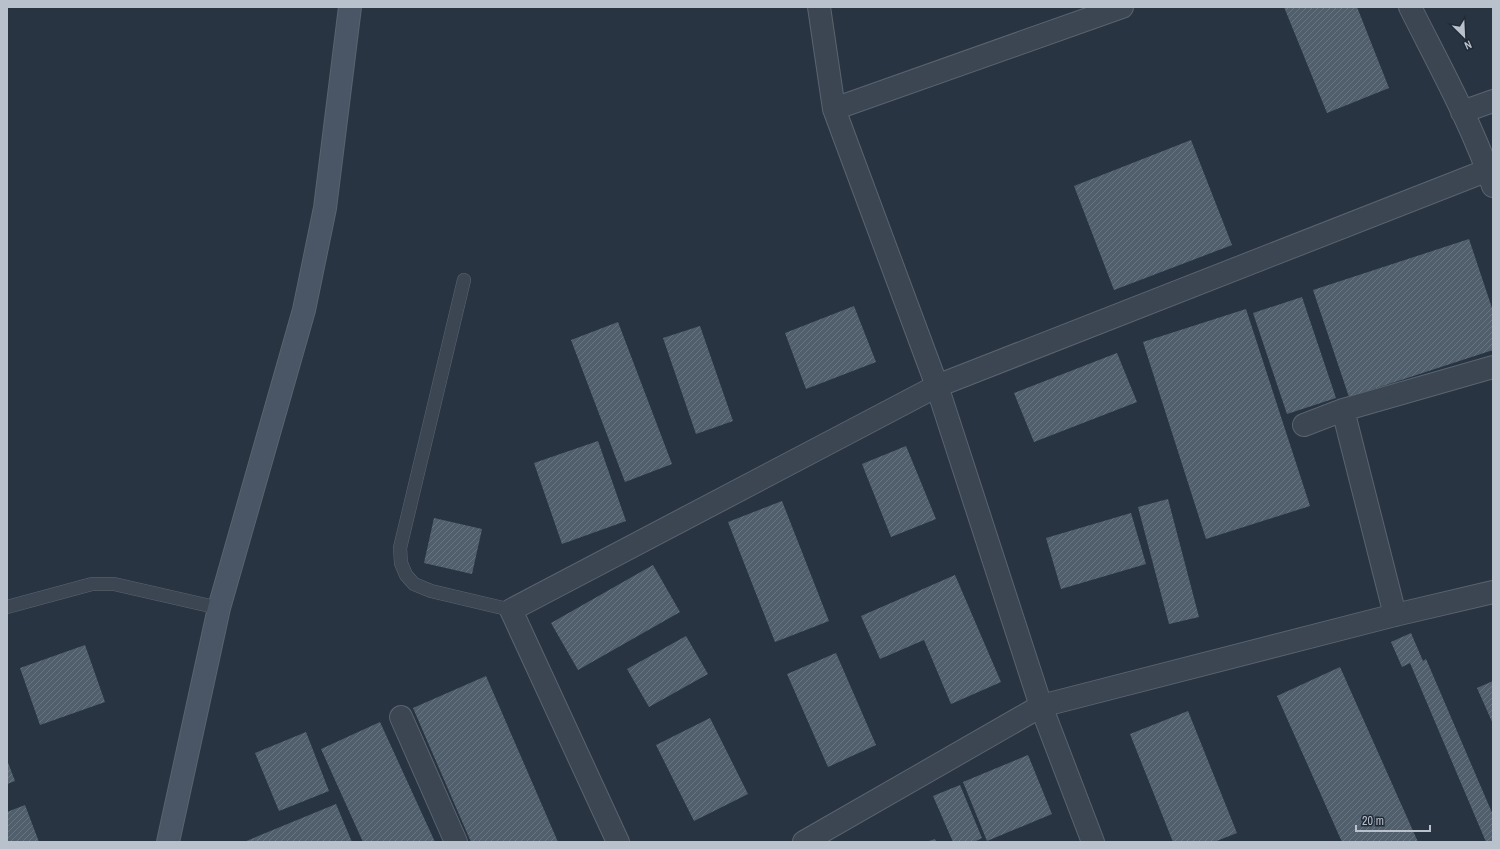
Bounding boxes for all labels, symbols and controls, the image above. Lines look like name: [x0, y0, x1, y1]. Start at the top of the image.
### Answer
north arrow: [1444, 16, 1484, 56]
text: N: [1462, 37, 1474, 53]
scale bar: [1356, 807, 1430, 833]
text: 20 m: [1362, 813, 1384, 829]

